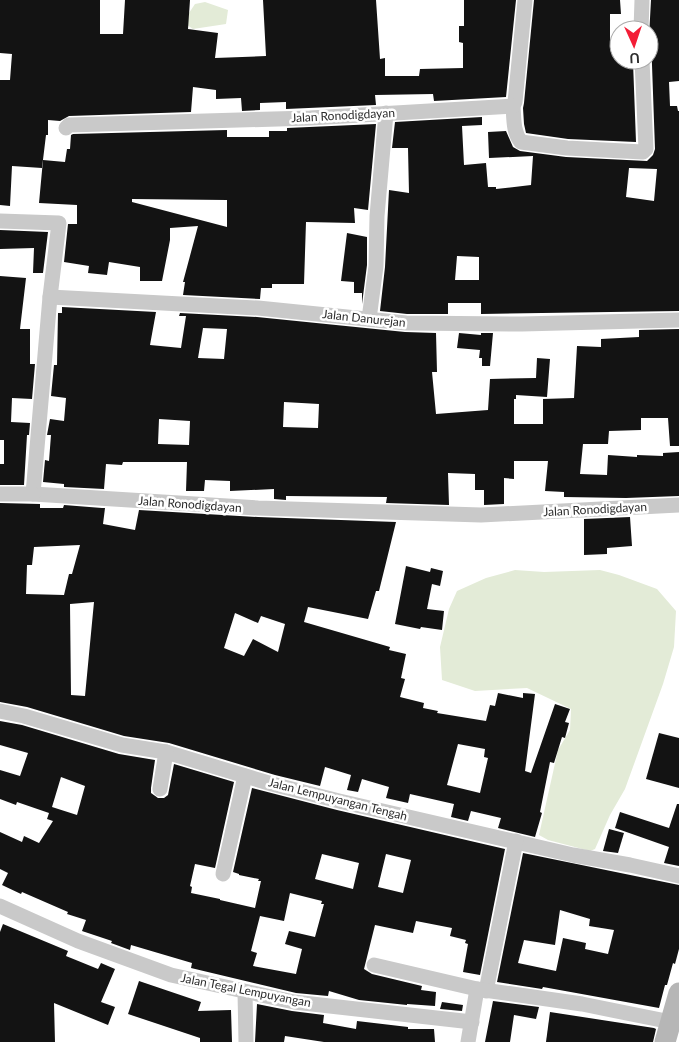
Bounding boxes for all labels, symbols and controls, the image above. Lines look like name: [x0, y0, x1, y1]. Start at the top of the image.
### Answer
north arrow: [609, 20, 659, 70]
text: U: [629, 50, 640, 67]
street label: Jalan Ronodigdayan: [291, 105, 395, 125]
street label: Jalan Danurejan: [322, 306, 406, 330]
street label: Jalan Ronodigdayan: [138, 493, 242, 515]
street label: Jalan Ronodigdayan: [543, 499, 647, 519]
street label: Jalan Lempuyangan Tengah: [267, 774, 409, 824]
street label: Jalan Tegal Lempuyangan: [180, 970, 312, 1010]

